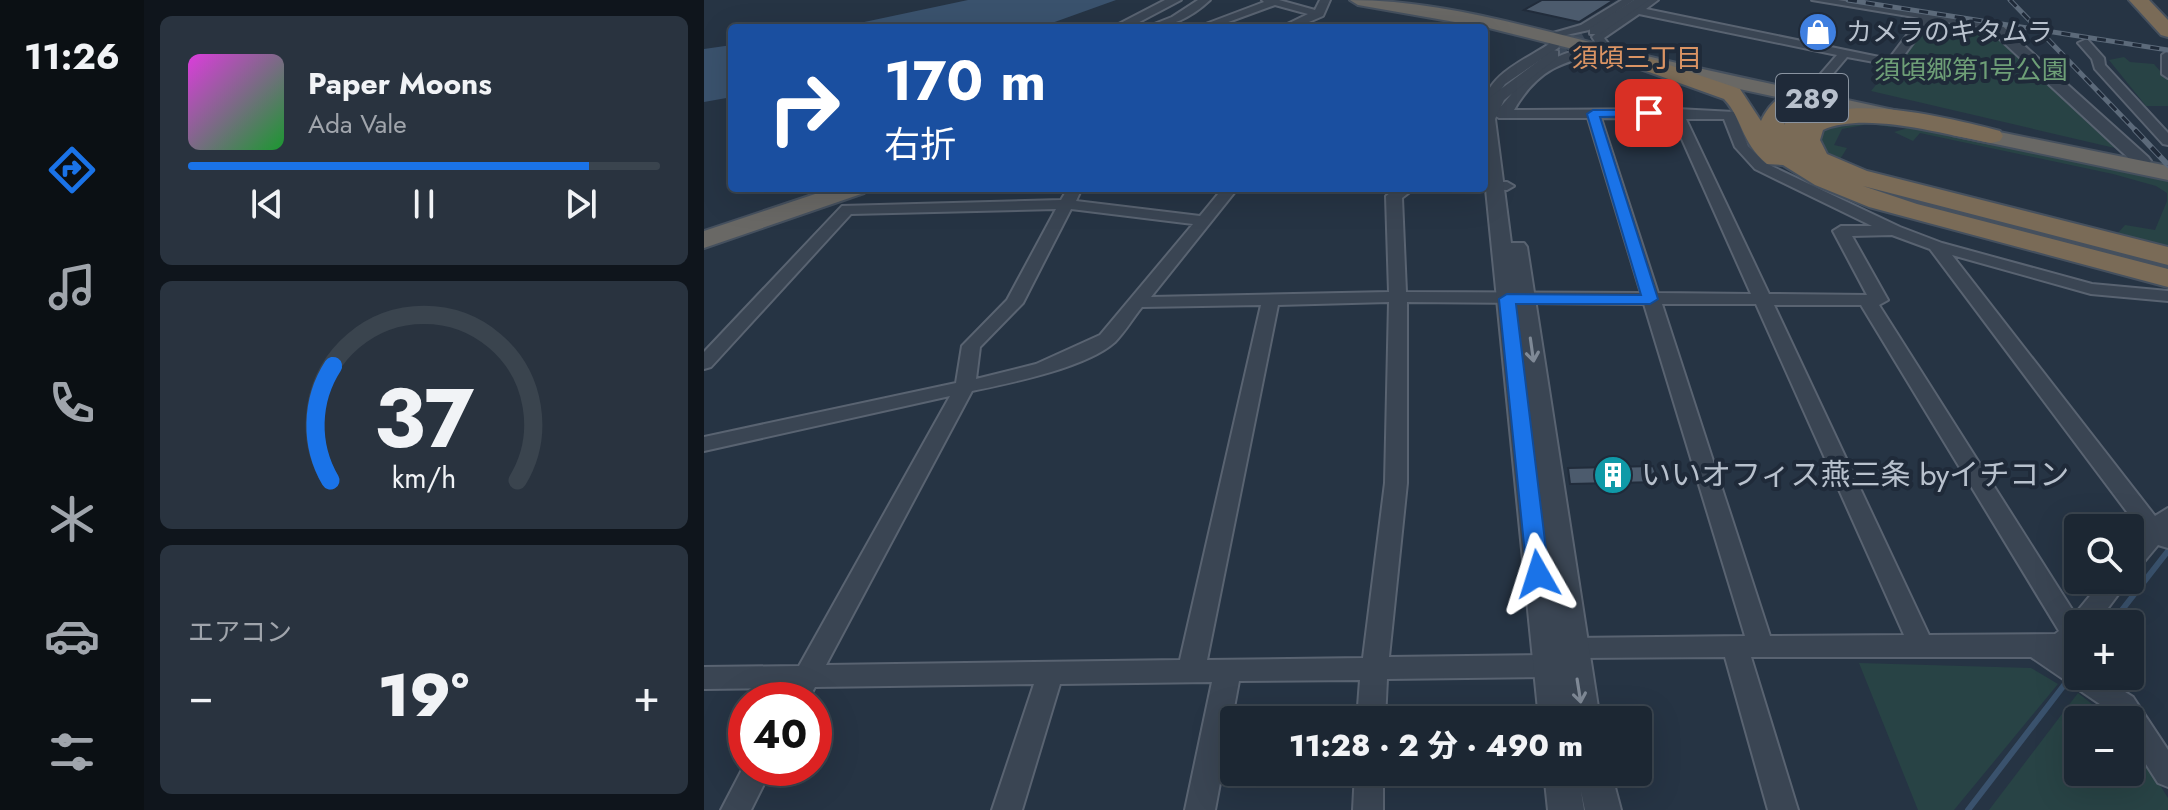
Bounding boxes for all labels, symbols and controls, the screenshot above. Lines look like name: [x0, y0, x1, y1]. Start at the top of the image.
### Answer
shop icon: カメラのキタムラ: [1797, 11, 1839, 53]
place label: カメラのキタムラ: [1846, 13, 2053, 51]
text: 11:26: [24, 30, 120, 82]
district label: 須頃三丁目: [1572, 39, 1702, 77]
text: 170 m: [884, 40, 1046, 121]
park label: 須頃郷第1号公園: [1874, 51, 2068, 89]
icon: right: [752, 56, 856, 160]
text: Paper Moons: [308, 62, 492, 105]
road number: 289: [1776, 74, 1848, 122]
pin: [1615, 79, 1683, 147]
icon: arrive: [1627, 91, 1671, 135]
text: Ada Vale: [308, 105, 407, 143]
text: 右折: [884, 118, 956, 170]
icon: directions: [44, 142, 100, 198]
icon: previous: [245, 182, 289, 226]
icon: pause: [402, 182, 446, 226]
icon: next: [559, 182, 603, 226]
icon: music: [44, 259, 100, 315]
one-way arrow: [1525, 337, 1540, 362]
text: 37: [374, 358, 474, 478]
icon: phone: [44, 375, 100, 431]
place label: いいオフィス燕三条 byイチコン: [1641, 453, 2069, 496]
building icon: いいオフィス燕三条 byイチコン: [1592, 454, 1634, 496]
text: km/h: [392, 457, 456, 499]
icon: climate: [44, 491, 100, 547]
map controls: [2064, 514, 2144, 786]
button: search: [2064, 514, 2144, 594]
position arrow: [1496, 532, 1580, 616]
icon: car: [44, 608, 100, 664]
button: +: [2064, 610, 2144, 690]
text: エアコン: [188, 613, 292, 651]
text: 19°: [378, 652, 469, 739]
text: −: [188, 664, 214, 728]
text: +: [633, 664, 660, 728]
one-way arrow: [1572, 677, 1587, 703]
speed limit sign: 40: [728, 682, 832, 786]
button: −: [2064, 706, 2144, 786]
icon: filters: [44, 724, 100, 780]
text: 11:28 · 2 分 · 490 m: [1289, 724, 1583, 767]

